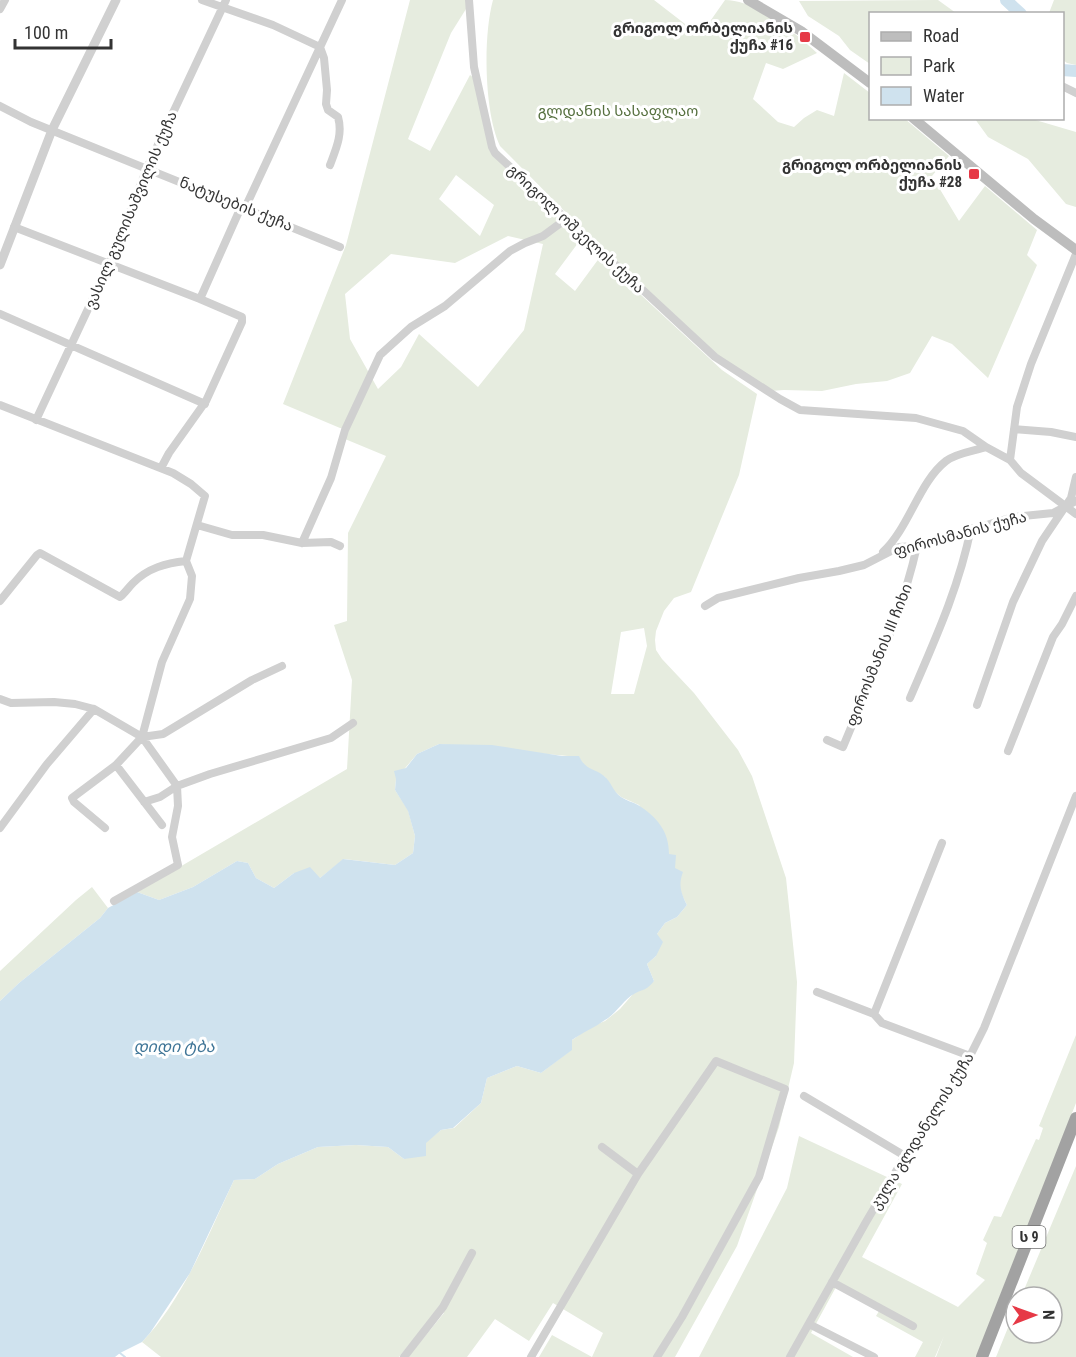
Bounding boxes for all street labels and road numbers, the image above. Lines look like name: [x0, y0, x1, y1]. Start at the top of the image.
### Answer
street label: ვასილ გულისაშვილის ქუჩა: [81, 109, 181, 311]
street label: გრიგოლ ოშკელის ქუჩა: [504, 161, 648, 297]
street label: ნატუსების ქუჩა: [177, 173, 295, 235]
street label: ფიროსმანის ქუჩა: [891, 508, 1029, 560]
street label: ფიროსმანის III ჩიხი: [842, 581, 916, 729]
street label: კულა გლდანელის ქუჩა: [866, 1049, 978, 1213]
road number: ს 9: [1012, 1226, 1046, 1248]

